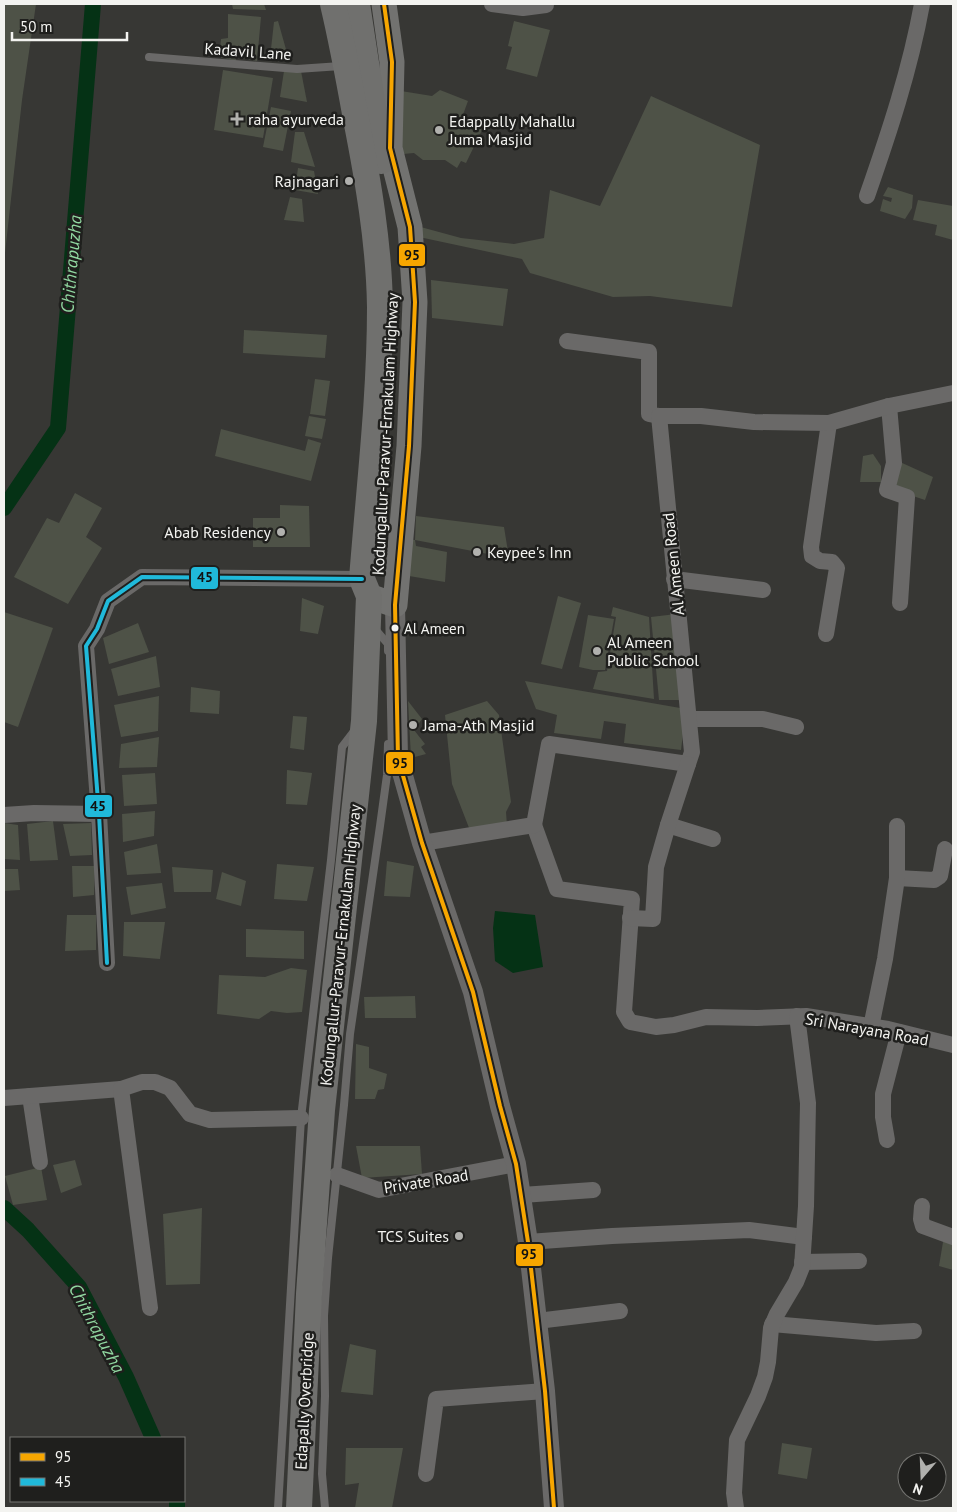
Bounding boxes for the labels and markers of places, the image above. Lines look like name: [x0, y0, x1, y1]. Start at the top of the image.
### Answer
place label: raha ayurveda: [248, 109, 344, 129]
place label: Edappally Mahallu Juma Masjid: [448, 111, 575, 149]
marker: raha ayurveda: [230, 112, 244, 126]
marker: Edappally Mahallu Juma Masjid: [433, 124, 445, 136]
place label: Rajnagari: [274, 171, 339, 191]
marker: Rajnagari: [343, 175, 355, 187]
place label: Abab Residency: [164, 522, 272, 542]
marker: Abab Residency: [275, 526, 287, 538]
place label: Keypee's Inn: [487, 542, 571, 562]
marker: Keypee's Inn: [471, 546, 483, 558]
place label: Al Ameen: [404, 619, 465, 638]
marker: Al Ameen: [390, 623, 400, 633]
place label: Al Ameen Public School: [607, 632, 699, 670]
marker: Al Ameen Public School: [591, 645, 603, 657]
place label: Jama-Ath Masjid: [422, 715, 534, 735]
marker: Jama-Ath Masjid: [407, 719, 419, 731]
place label: TCS Suites: [377, 1226, 449, 1246]
marker: TCS Suites: [453, 1230, 465, 1242]

